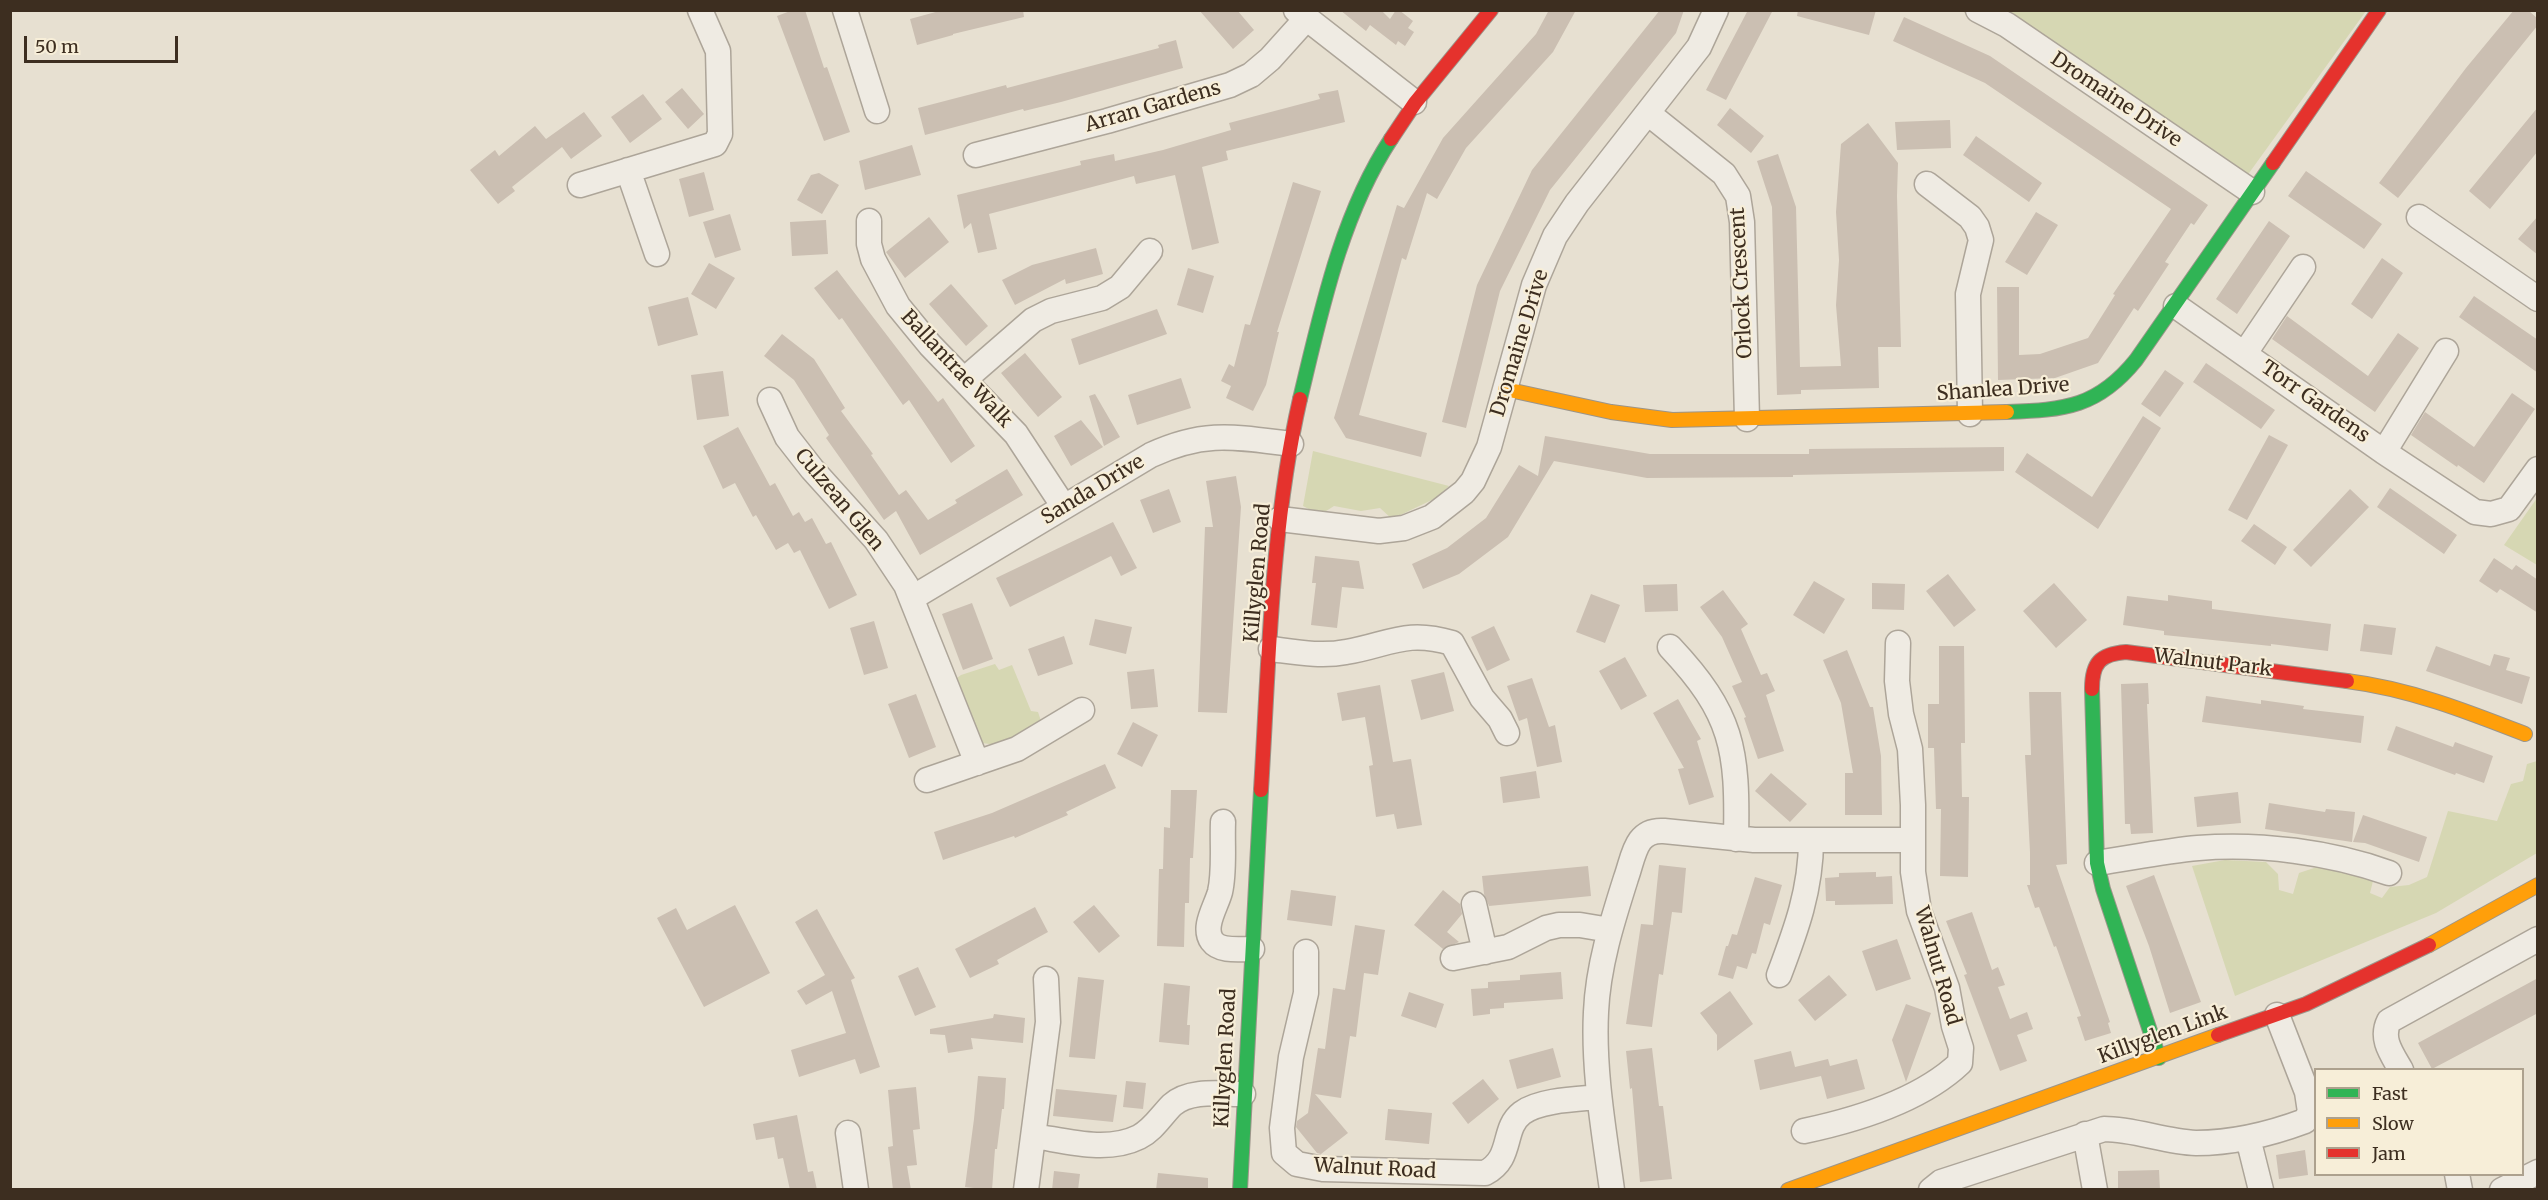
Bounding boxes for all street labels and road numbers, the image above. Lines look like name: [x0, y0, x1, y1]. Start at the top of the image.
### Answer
street label: Dromaine Drive: [2046, 47, 2186, 153]
street label: Arran Gardens: [1082, 76, 1224, 138]
street label: Orlock Crescent: [1726, 207, 1758, 359]
street label: Dromaine Drive: [1486, 267, 1554, 419]
street label: Ballantrae Walk: [895, 305, 1017, 433]
street label: Torr Gardens: [2256, 356, 2374, 448]
street label: Shanlea Drive: [1936, 373, 2070, 407]
street label: Culzean Glen: [789, 444, 889, 556]
street label: Sanda Drive: [1037, 450, 1149, 530]
street label: Killyglen Road: [1240, 503, 1276, 643]
street label: Walnut Park: [2153, 644, 2273, 682]
street label: Walnut Road: [1909, 904, 1965, 1028]
street label: Killyglen Road: [1210, 988, 1242, 1128]
street label: Killyglen Link: [2095, 1001, 2231, 1069]
street label: Walnut Road: [1313, 1154, 1437, 1184]

